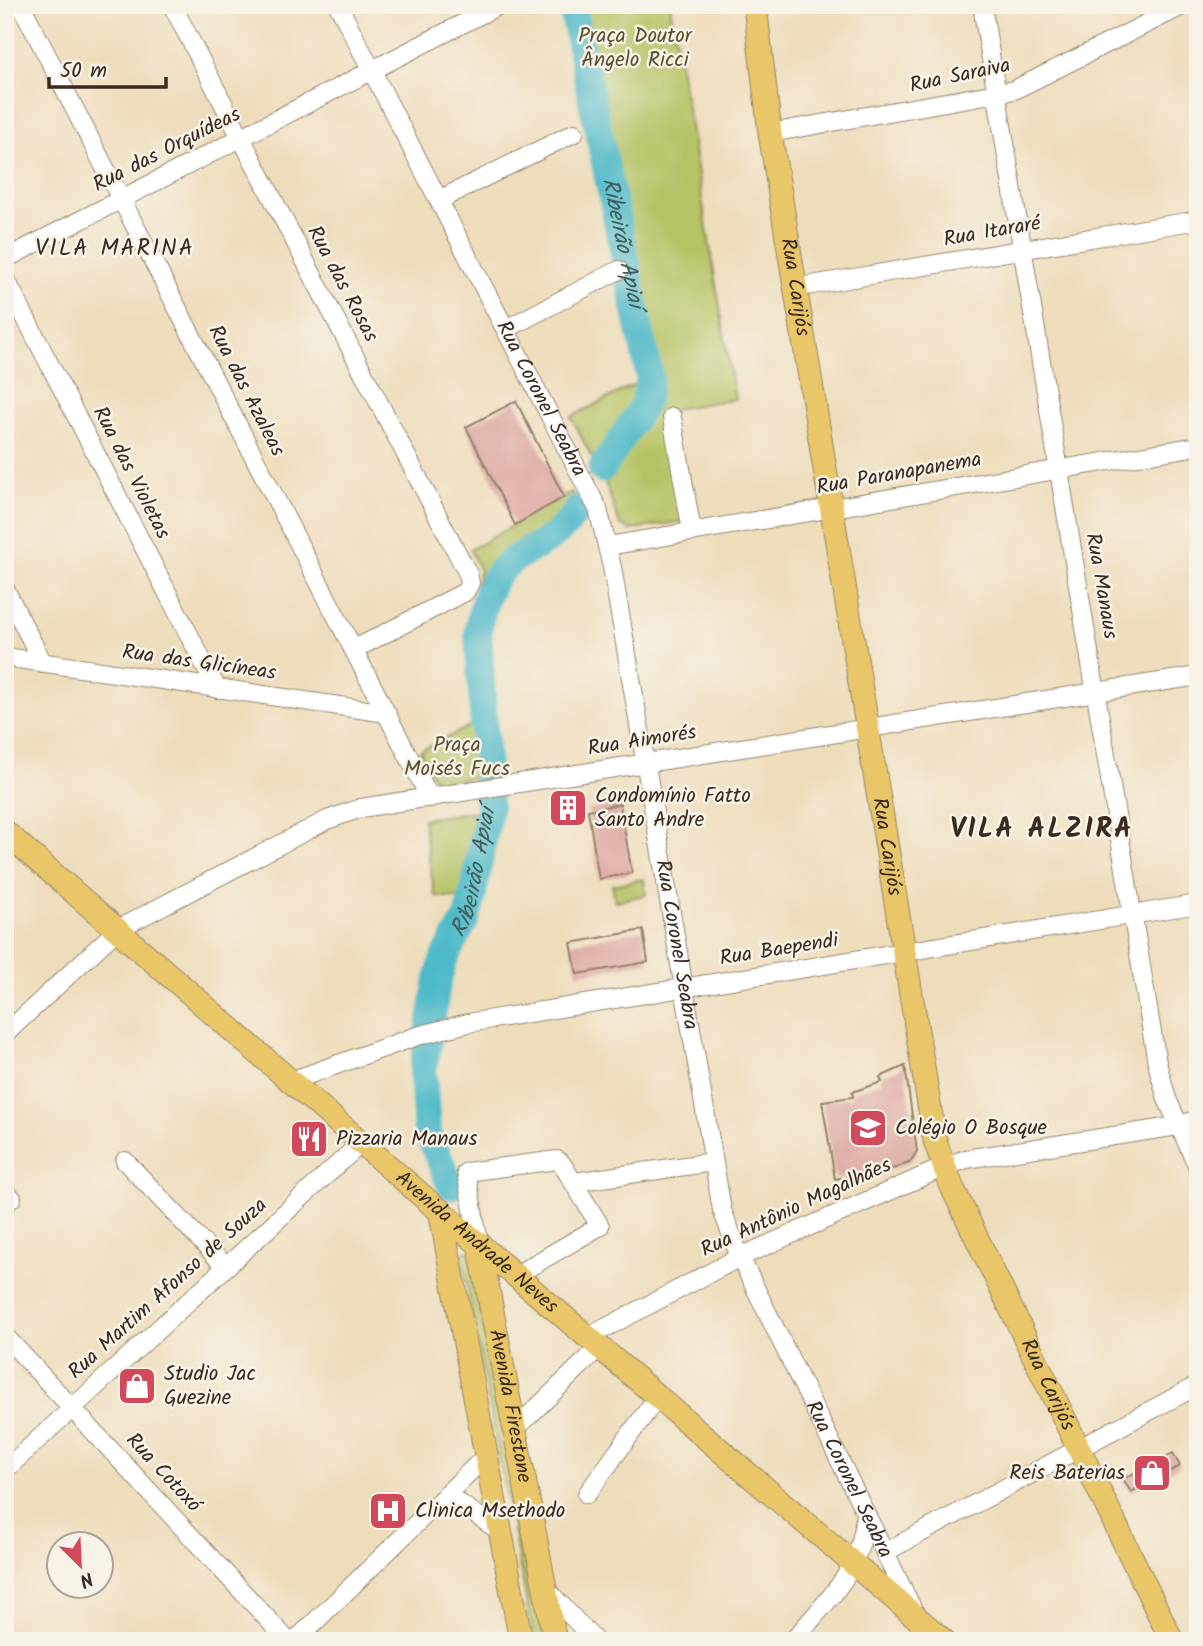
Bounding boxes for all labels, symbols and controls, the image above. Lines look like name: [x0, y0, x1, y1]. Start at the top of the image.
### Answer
park label: Praça Doutor Ângelo Ricci: [578, 20, 693, 77]
scale bar: [49, 46, 166, 90]
street label: Rua Saraiva: [907, 49, 1013, 103]
text: 50 m: [60, 55, 107, 88]
street label: Rua das Orquídeas: [87, 99, 247, 201]
water label: Ribeirão Apiaí: [591, 175, 654, 318]
street label: Rua Itararé: [941, 207, 1044, 257]
street label: Rua das Rosas: [297, 220, 387, 348]
district label: VILA MARINA: [35, 231, 195, 267]
street label: Rua Carijós: [771, 236, 819, 339]
street label: Rua Coronel Seabra: [487, 315, 595, 483]
street label: Rua das Azaleas: [199, 320, 293, 463]
street label: Rua das Violetas: [83, 401, 179, 545]
street label: Rua Paranapanema: [814, 443, 984, 505]
street label: Rua Manaus: [1075, 530, 1127, 642]
street label: Rua das Glicíneas: [120, 636, 278, 690]
street label: Rua Aimorés: [585, 716, 699, 766]
park label: Praça Moisés Fucs: [404, 729, 510, 786]
place label: Condomínio Fatto Santo Andre: [595, 780, 751, 837]
building icon: Condomínio Fatto Santo Andre: [547, 787, 589, 829]
street label: Rua Carijós: [863, 795, 911, 898]
water label: Ribeirão Apiaí: [441, 798, 508, 944]
district label: VILA ALZIRA: [950, 807, 1134, 852]
street label: Rua Coronel Seabra: [646, 857, 707, 1032]
street label: Rua Baependi: [717, 924, 842, 976]
school or university icon: Colégio O Bosque: [847, 1107, 889, 1149]
place label: Colégio O Bosque: [895, 1112, 1048, 1145]
restaurant icon: Pizzaria Manaus: [288, 1118, 330, 1160]
place label: Pizzaria Manaus: [336, 1123, 478, 1156]
street label: Rua Antônio Magalhães: [695, 1149, 897, 1267]
street label: Avenida Andrade Neves: [387, 1162, 566, 1322]
street label: Rua Martim Afonso de Souza: [61, 1190, 275, 1388]
street label: Avenida Firestone: [479, 1326, 541, 1486]
street label: Rua Carijós: [1011, 1333, 1084, 1436]
place label: Studio Jac Guezine: [164, 1358, 256, 1415]
shop icon: Studio Jac Guezine: [116, 1365, 158, 1407]
street label: Rua Coronel Seabra: [796, 1395, 902, 1564]
street label: Rua Cotoxó: [117, 1426, 210, 1521]
shop icon: Reis Baterias: [1131, 1452, 1173, 1494]
place label: Reis Baterias: [1009, 1457, 1125, 1490]
hospital icon: Clinica Msethodo: [367, 1490, 409, 1532]
place label: Clinica Msethodo: [415, 1495, 565, 1528]
north arrow: [46, 1530, 116, 1600]
text: N: [75, 1563, 98, 1595]

